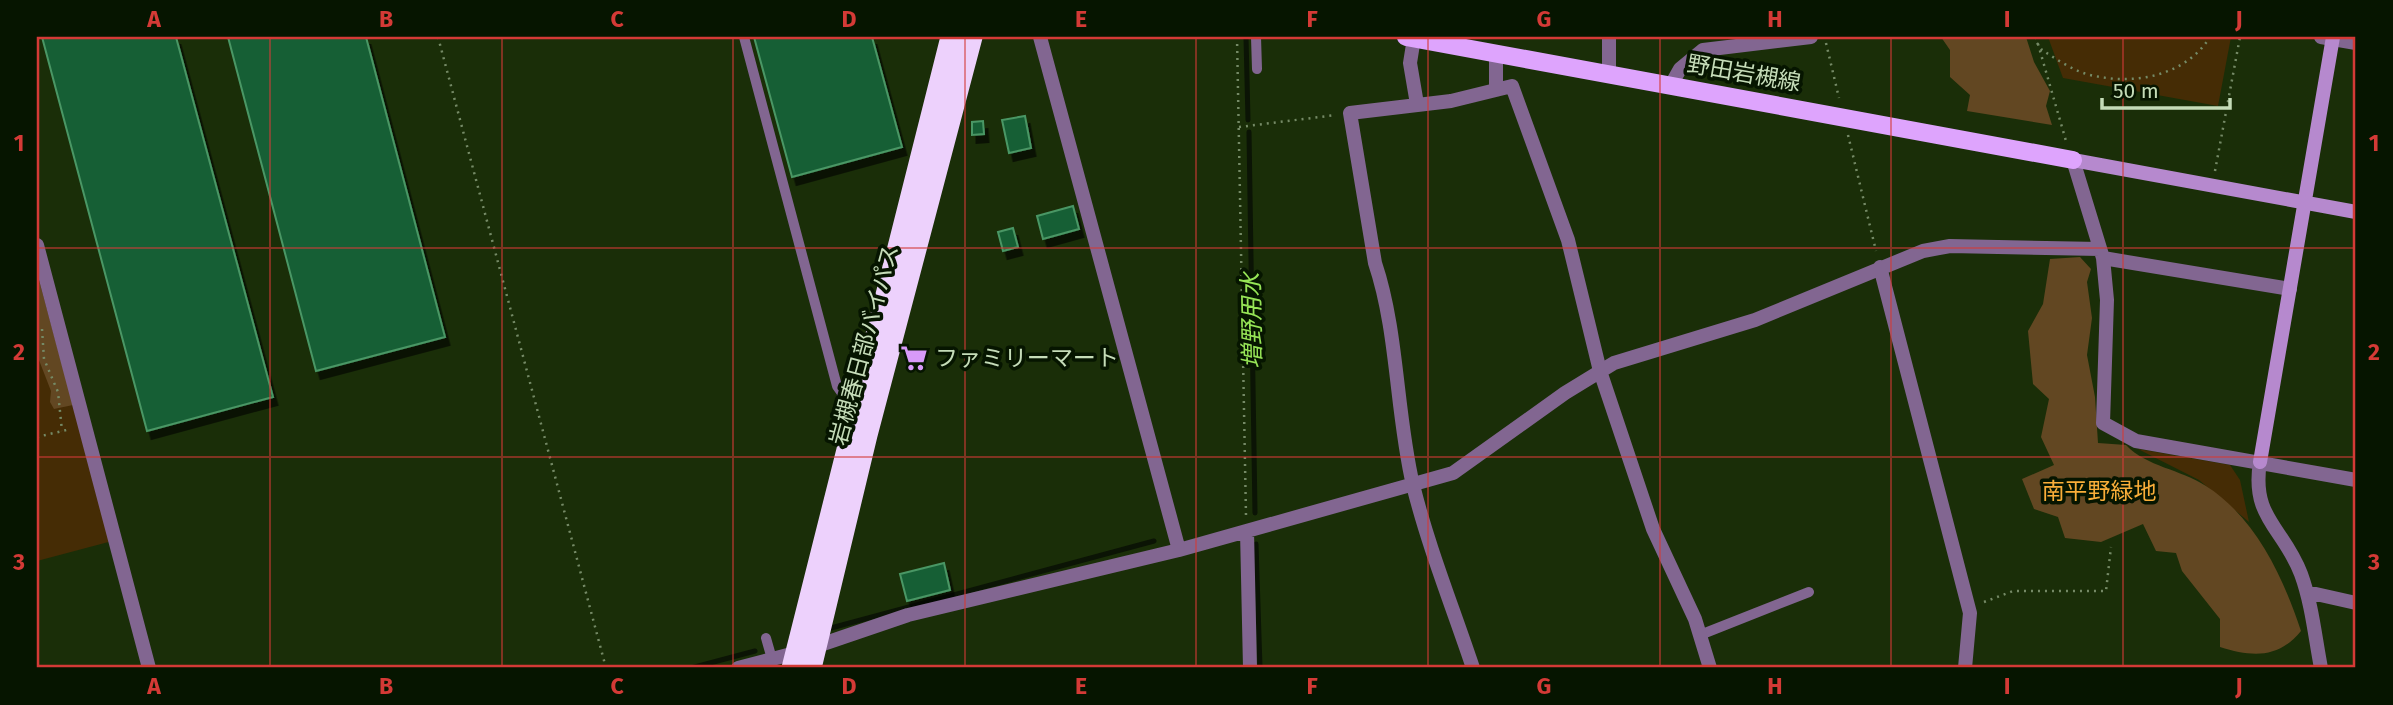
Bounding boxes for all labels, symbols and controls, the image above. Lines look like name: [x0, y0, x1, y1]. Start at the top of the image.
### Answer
text: A: [146, 5, 161, 33]
text: B: [379, 5, 393, 33]
text: C: [610, 5, 624, 33]
text: D: [842, 5, 857, 33]
text: E: [1075, 5, 1087, 33]
text: F: [1306, 5, 1318, 33]
text: G: [1537, 5, 1551, 33]
text: H: [1767, 5, 1783, 33]
text: I: [2004, 5, 2010, 33]
text: J: [2234, 5, 2243, 33]
street label: 野田岩槻線: [1685, 49, 1803, 97]
scale bar: [2102, 66, 2230, 110]
text: 50 m: [2113, 78, 2159, 104]
text: 1: [14, 129, 24, 157]
text: 1: [2369, 129, 2379, 157]
street label: 岩槻春日部バイパス: [824, 242, 904, 448]
water label: 増野用水: [1237, 270, 1267, 369]
text: 2: [13, 338, 25, 366]
text: 2: [2368, 338, 2380, 366]
supermarket icon: ファミリーマート: [899, 343, 929, 373]
place label: ファミリーマート: [935, 344, 1119, 372]
park label: 南平野緑地: [2042, 477, 2157, 505]
text: 3: [12, 548, 25, 576]
text: 3: [2367, 548, 2380, 576]
text: A: [146, 672, 161, 700]
text: B: [379, 672, 393, 700]
text: C: [610, 672, 624, 700]
text: D: [842, 672, 857, 700]
text: E: [1075, 672, 1087, 700]
text: F: [1306, 672, 1318, 700]
text: G: [1537, 672, 1551, 700]
text: H: [1767, 672, 1783, 700]
text: I: [2004, 672, 2010, 700]
text: J: [2234, 672, 2243, 700]

